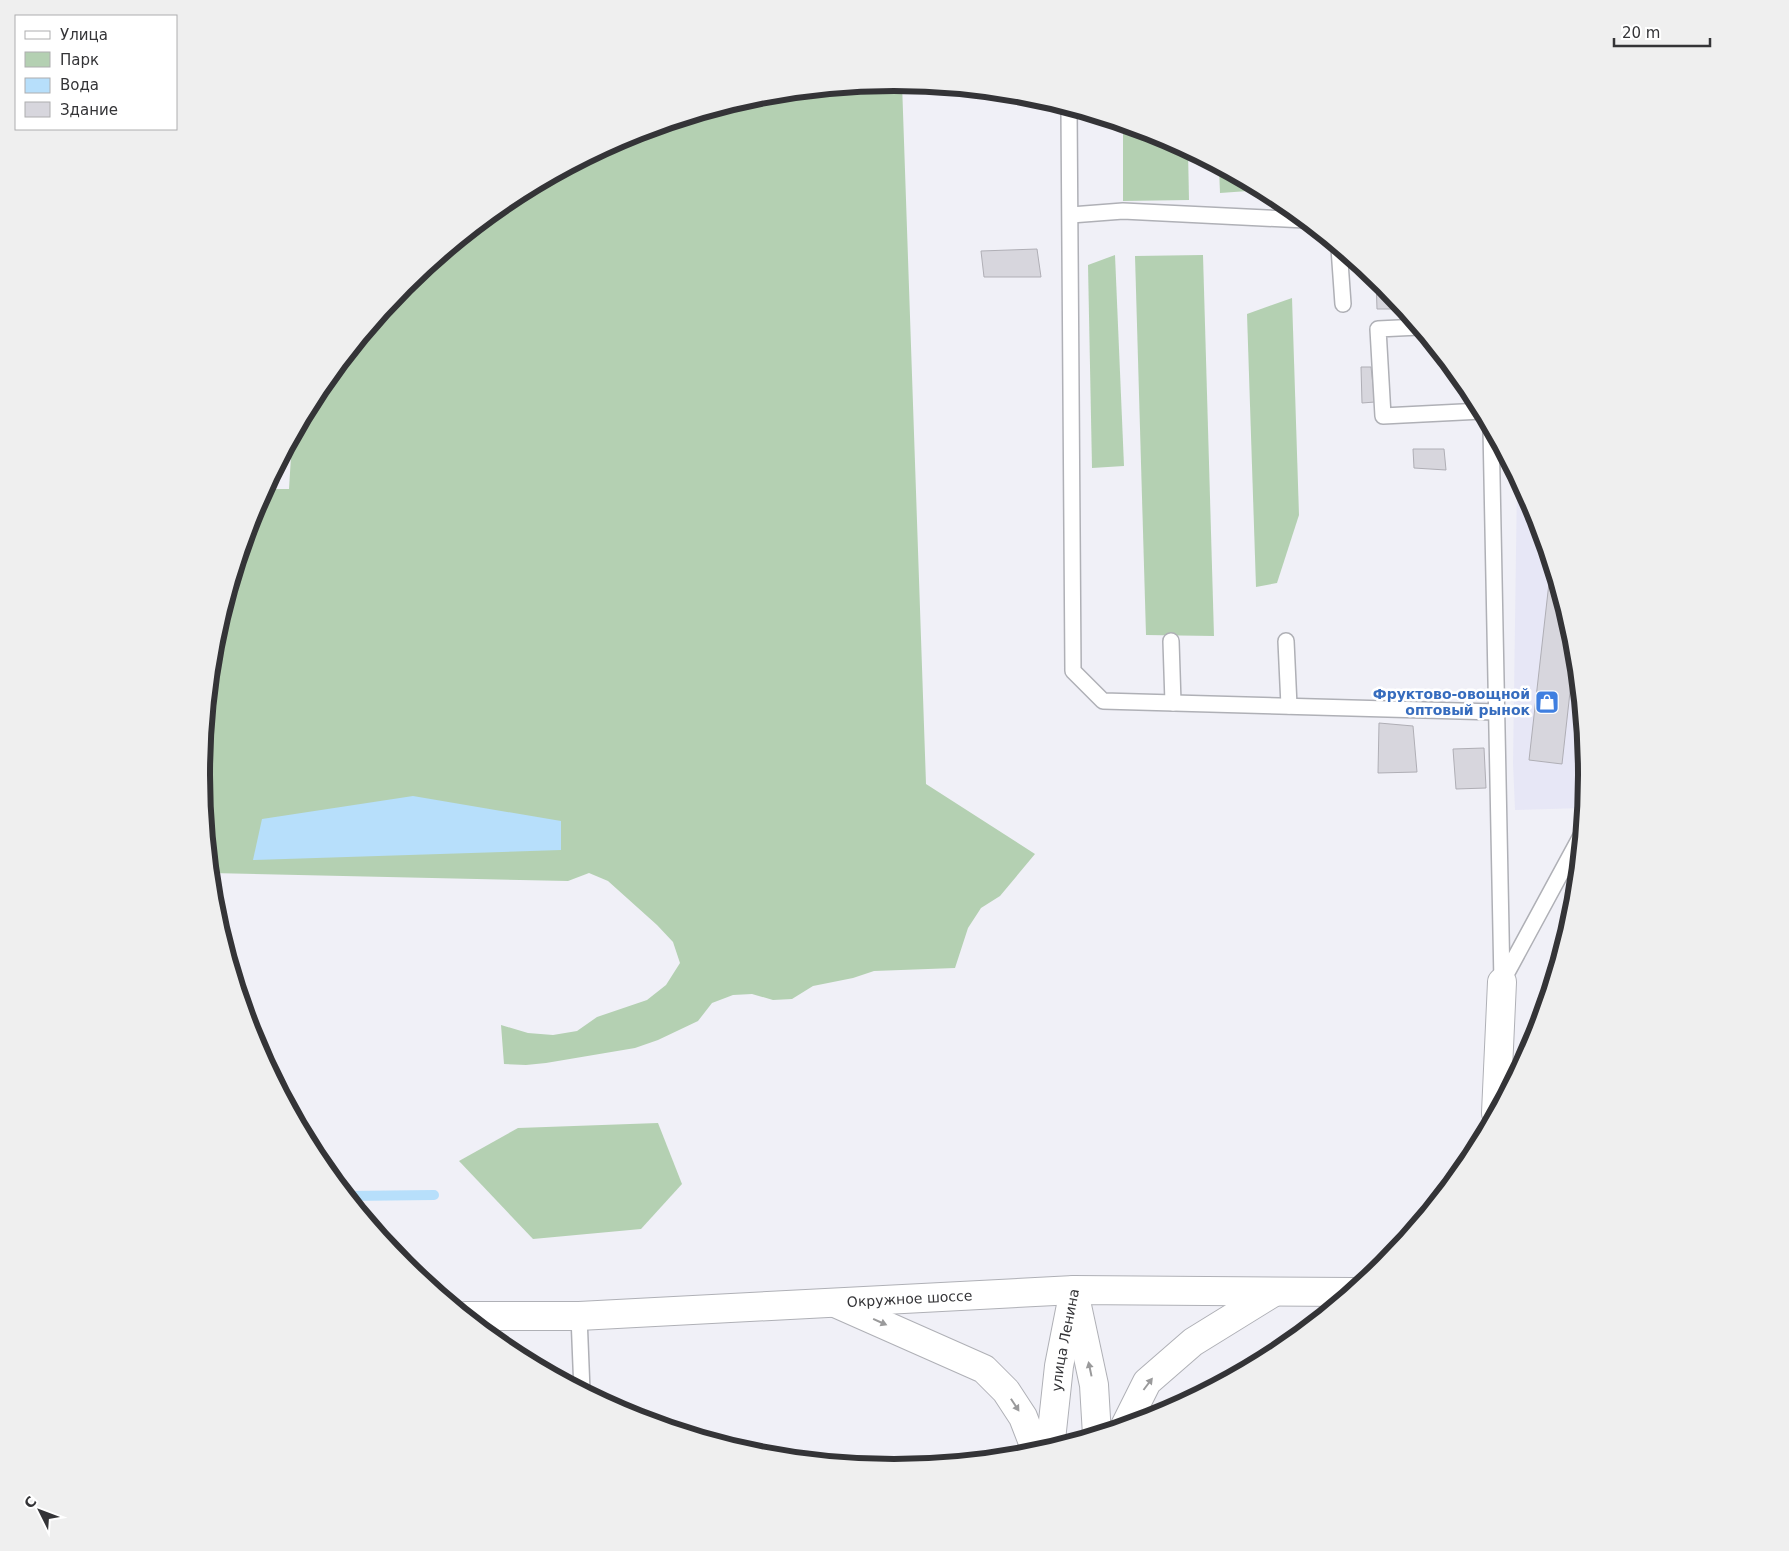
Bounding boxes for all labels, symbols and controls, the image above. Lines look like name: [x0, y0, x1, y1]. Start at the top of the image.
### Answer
legend: [15, 15, 178, 130]
scale bar: [1614, 15, 1710, 47]
text: 20 m: [1622, 24, 1660, 42]
text: Улица: [60, 26, 108, 44]
text: Парк: [60, 51, 99, 69]
text: Вода: [60, 76, 99, 94]
text: Здание: [60, 101, 118, 119]
place label: Фруктово-овощной оптовый рынок: [1373, 686, 1530, 718]
shop icon: Фруктово-овощной оптовый рынок: [1534, 689, 1560, 715]
street label: Окружное шоссе: [846, 1287, 973, 1310]
street label: улица Ленина: [1048, 1287, 1082, 1392]
one-way arrow: [872, 1319, 887, 1327]
one-way arrow: [1086, 1361, 1094, 1377]
one-way arrow: [1143, 1377, 1153, 1391]
one-way arrow: [1010, 1399, 1020, 1412]
north arrow: [15, 1486, 65, 1536]
text: С: [21, 1493, 40, 1511]

